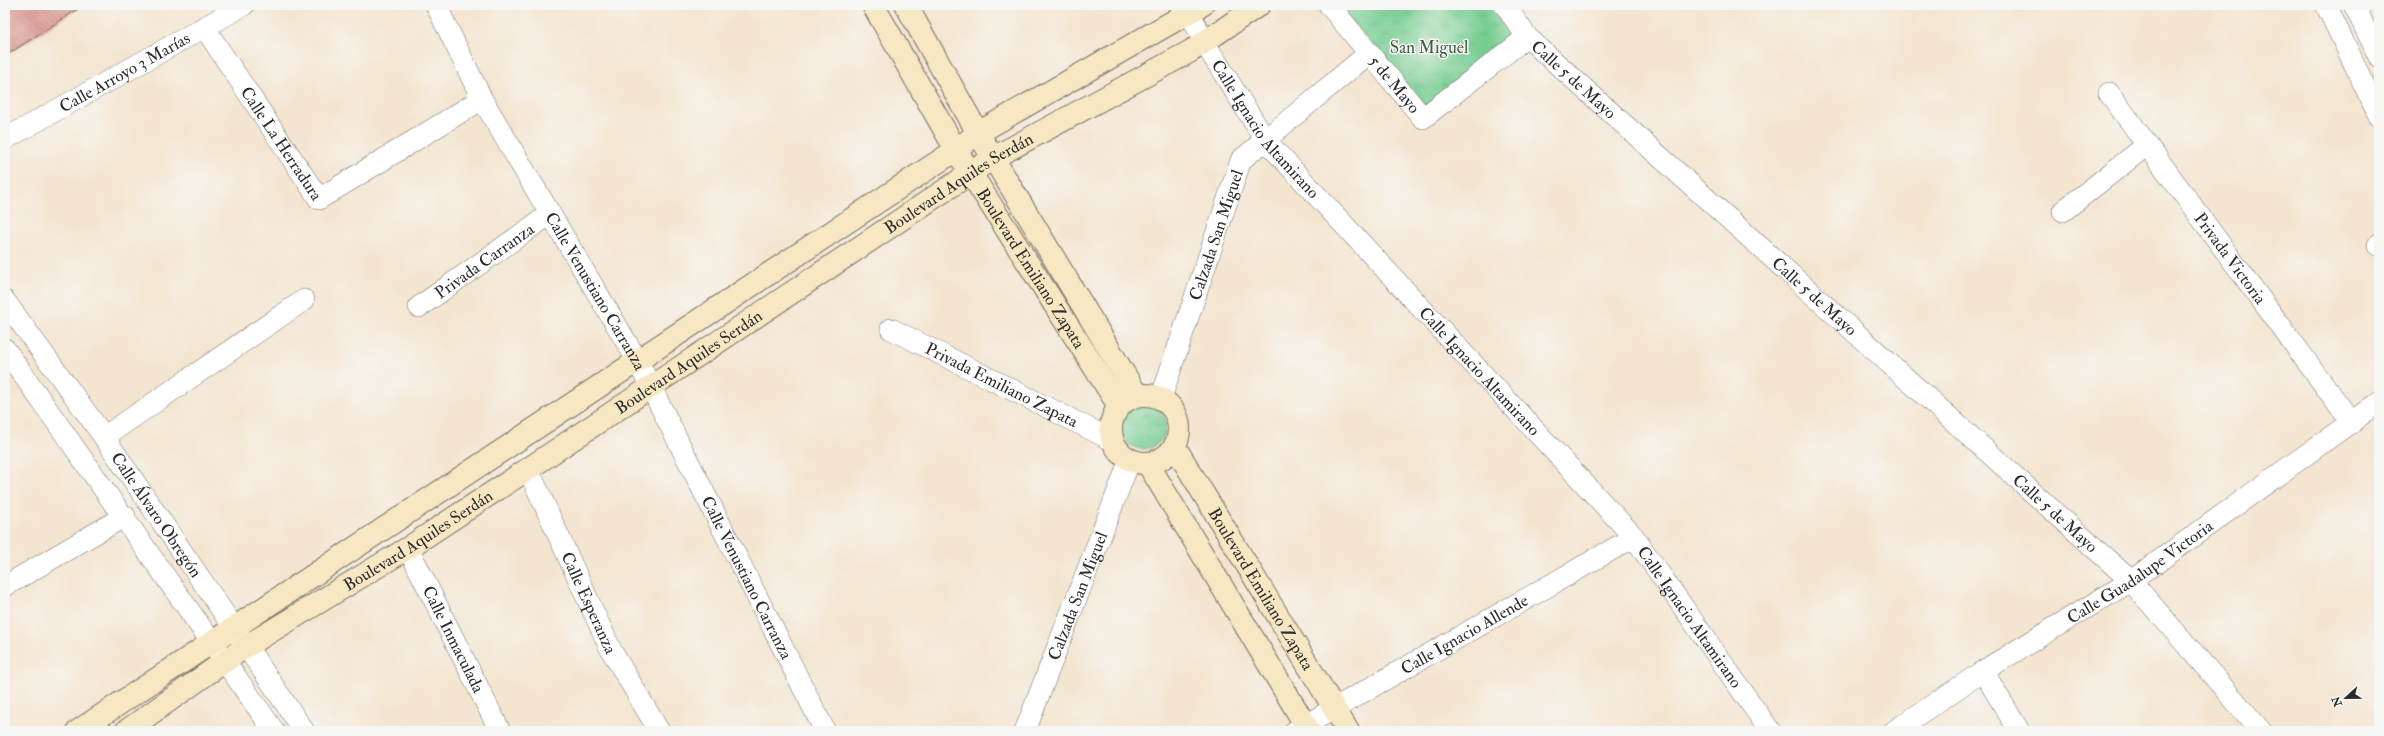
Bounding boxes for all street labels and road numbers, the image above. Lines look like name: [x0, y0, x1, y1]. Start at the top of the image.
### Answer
street label: Calle Arroyo 3 Marías: [56, 27, 194, 117]
street label: Calle 5 de Mayo: [1527, 36, 1621, 123]
street label: 5 de Mayo: [1364, 51, 1425, 118]
street label: Calle Ignacio Altamirano: [1207, 56, 1324, 203]
street label: Calle La Herradura: [236, 83, 328, 205]
street label: Boulevard Aquiles Serdán: [880, 128, 1037, 239]
street label: Calzada San Miguel: [1185, 166, 1248, 303]
street label: Boulevard Emiliano Zapata: [972, 184, 1090, 353]
street label: Calle Venustiano Carranza: [541, 208, 651, 375]
street label: Privada Victoria: [2189, 208, 2271, 309]
street label: Privada Carranza: [431, 218, 539, 303]
street label: Calle 5 de Mayo: [1767, 253, 1861, 340]
street label: Calle Ignacio Altamirano: [1414, 303, 1544, 440]
street label: Boulevard Aquiles Serdán: [611, 305, 766, 419]
street label: Privada Emiliano Zapata: [922, 338, 1082, 433]
street label: Calle Álvaro Obregón: [106, 448, 206, 582]
street label: Calle 5 de Mayo: [2008, 470, 2102, 557]
street label: Boulevard Aquiles Serdán: [340, 485, 497, 596]
street label: Calle Venustiano Carranza: [697, 493, 797, 664]
street label: Boulevard Emiliano Zapata: [1204, 504, 1319, 675]
street label: Calle Guadalupe Victoria: [2063, 515, 2218, 628]
street label: Calzada San Miguel: [1043, 528, 1113, 663]
street label: Calle Ignacio Altamirano: [1633, 542, 1746, 692]
street label: Calle Esperanza: [556, 549, 622, 658]
street label: Calle Inmaculada: [418, 582, 489, 697]
street label: Calle Ignacio Allende: [1397, 590, 1532, 679]

